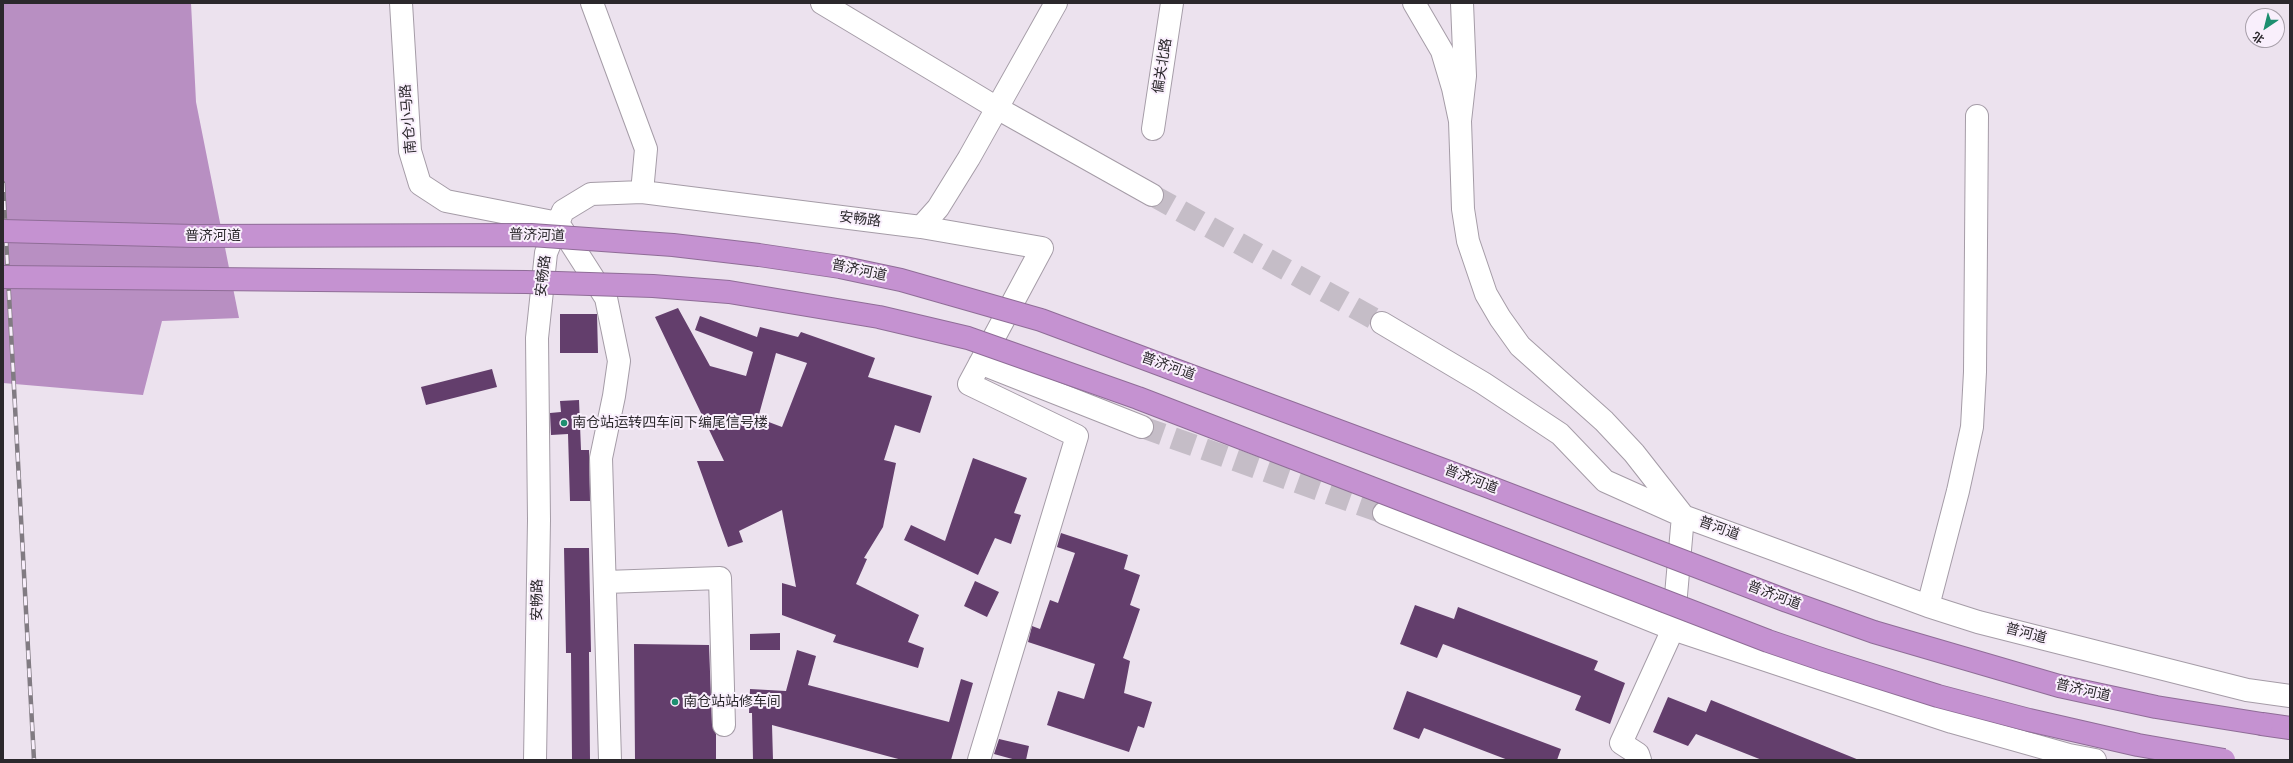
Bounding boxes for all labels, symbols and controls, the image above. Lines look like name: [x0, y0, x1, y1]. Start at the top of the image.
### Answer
north arrow: [2245, 8, 2285, 48]
text: 北: [2250, 29, 2267, 46]
street label: 偏关北路: [1150, 37, 1176, 95]
street label: 南仓小马路: [398, 83, 420, 155]
street label: 安畅路: [838, 209, 882, 231]
street label: 普济河道: [509, 227, 565, 245]
street label: 普济河道: [185, 228, 241, 244]
street label: 安畅路: [533, 254, 555, 298]
street label: 普济河道: [830, 257, 888, 285]
street label: 普济河道: [1139, 350, 1197, 384]
place label: 南仓站运转四车间下编尾信号楼: [572, 415, 768, 431]
marker: 南仓站运转四车间下编尾信号楼: [559, 418, 569, 428]
street label: 普济河道: [1442, 462, 1500, 498]
street label: 普河道: [1696, 514, 1742, 544]
street label: 普济河道: [1745, 578, 1803, 614]
street label: 安畅路: [529, 579, 547, 621]
street label: 普河道: [2004, 620, 2048, 648]
street label: 普济河道: [2054, 677, 2112, 705]
place label: 南仓站站修车间: [683, 694, 781, 710]
marker: 南仓站站修车间: [670, 697, 680, 707]

